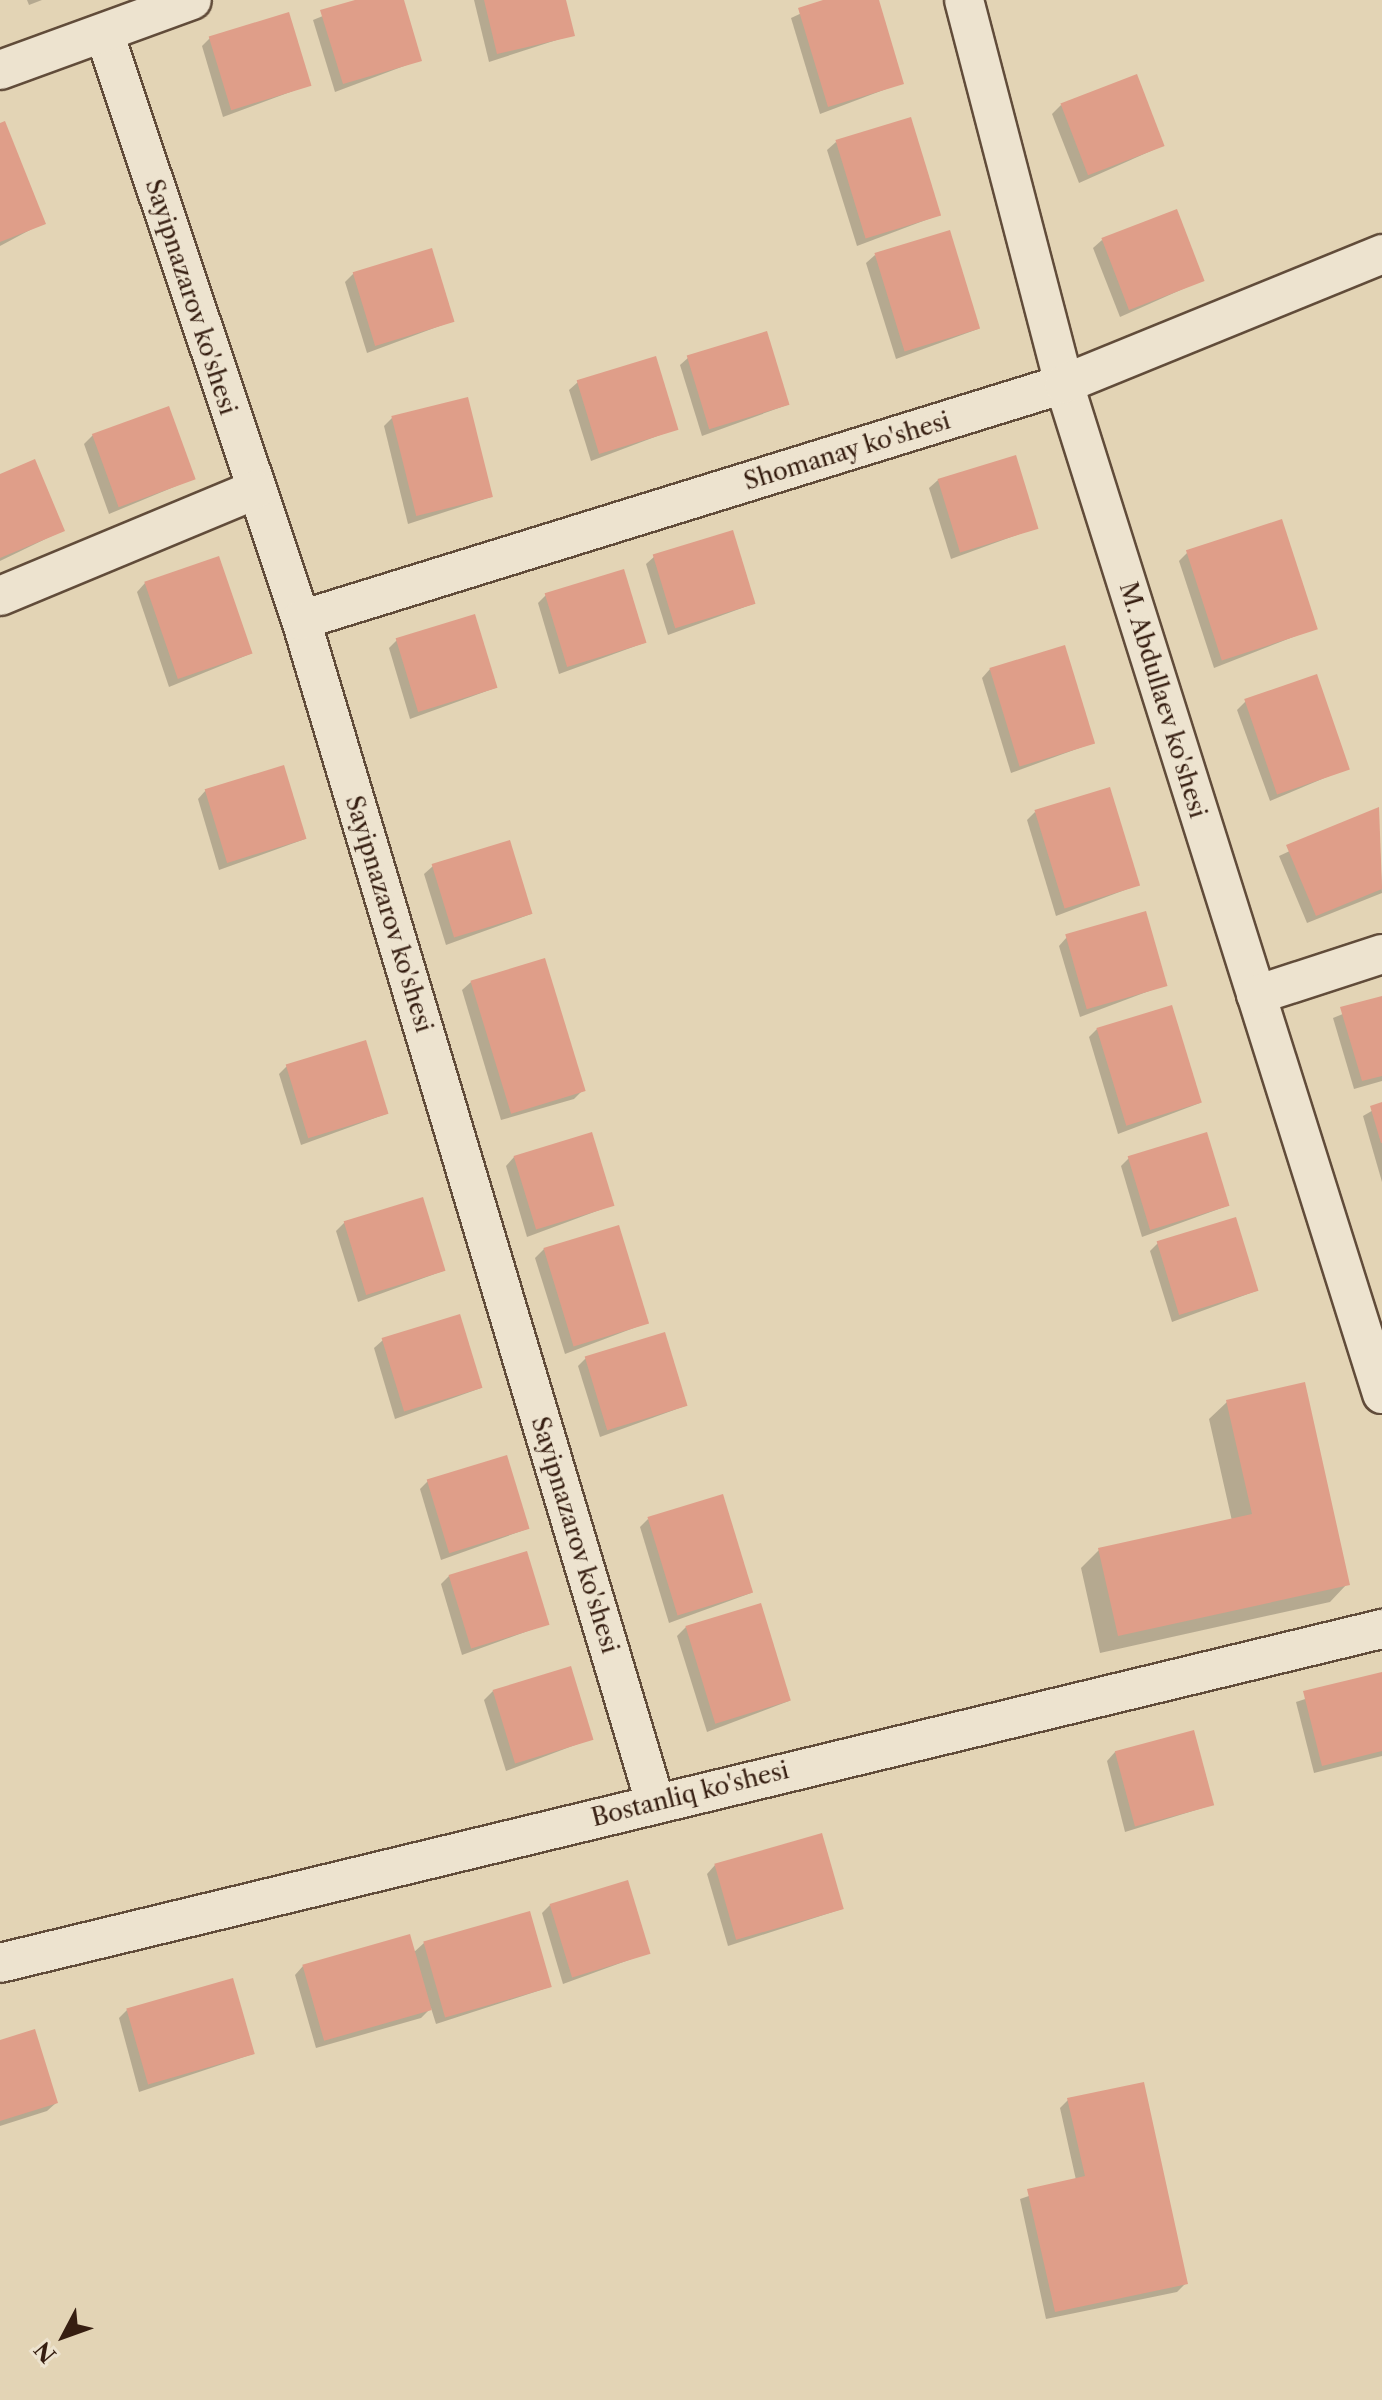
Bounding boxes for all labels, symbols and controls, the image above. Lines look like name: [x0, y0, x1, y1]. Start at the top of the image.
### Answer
street label: Sayipnazarov ko'shesi: [139, 175, 243, 419]
street label: Shomanay ko'shesi: [740, 406, 954, 496]
street label: M. Abdullaev ko'shesi: [1113, 578, 1213, 822]
street label: Sayipnazarov ko'shesi: [339, 792, 439, 1036]
street label: Sayipnazarov ko'shesi: [525, 1413, 625, 1657]
street label: Bostanliq ko'shesi: [588, 1756, 792, 1832]
north arrow: [24, 2296, 104, 2376]
text: N: [29, 2336, 62, 2368]

